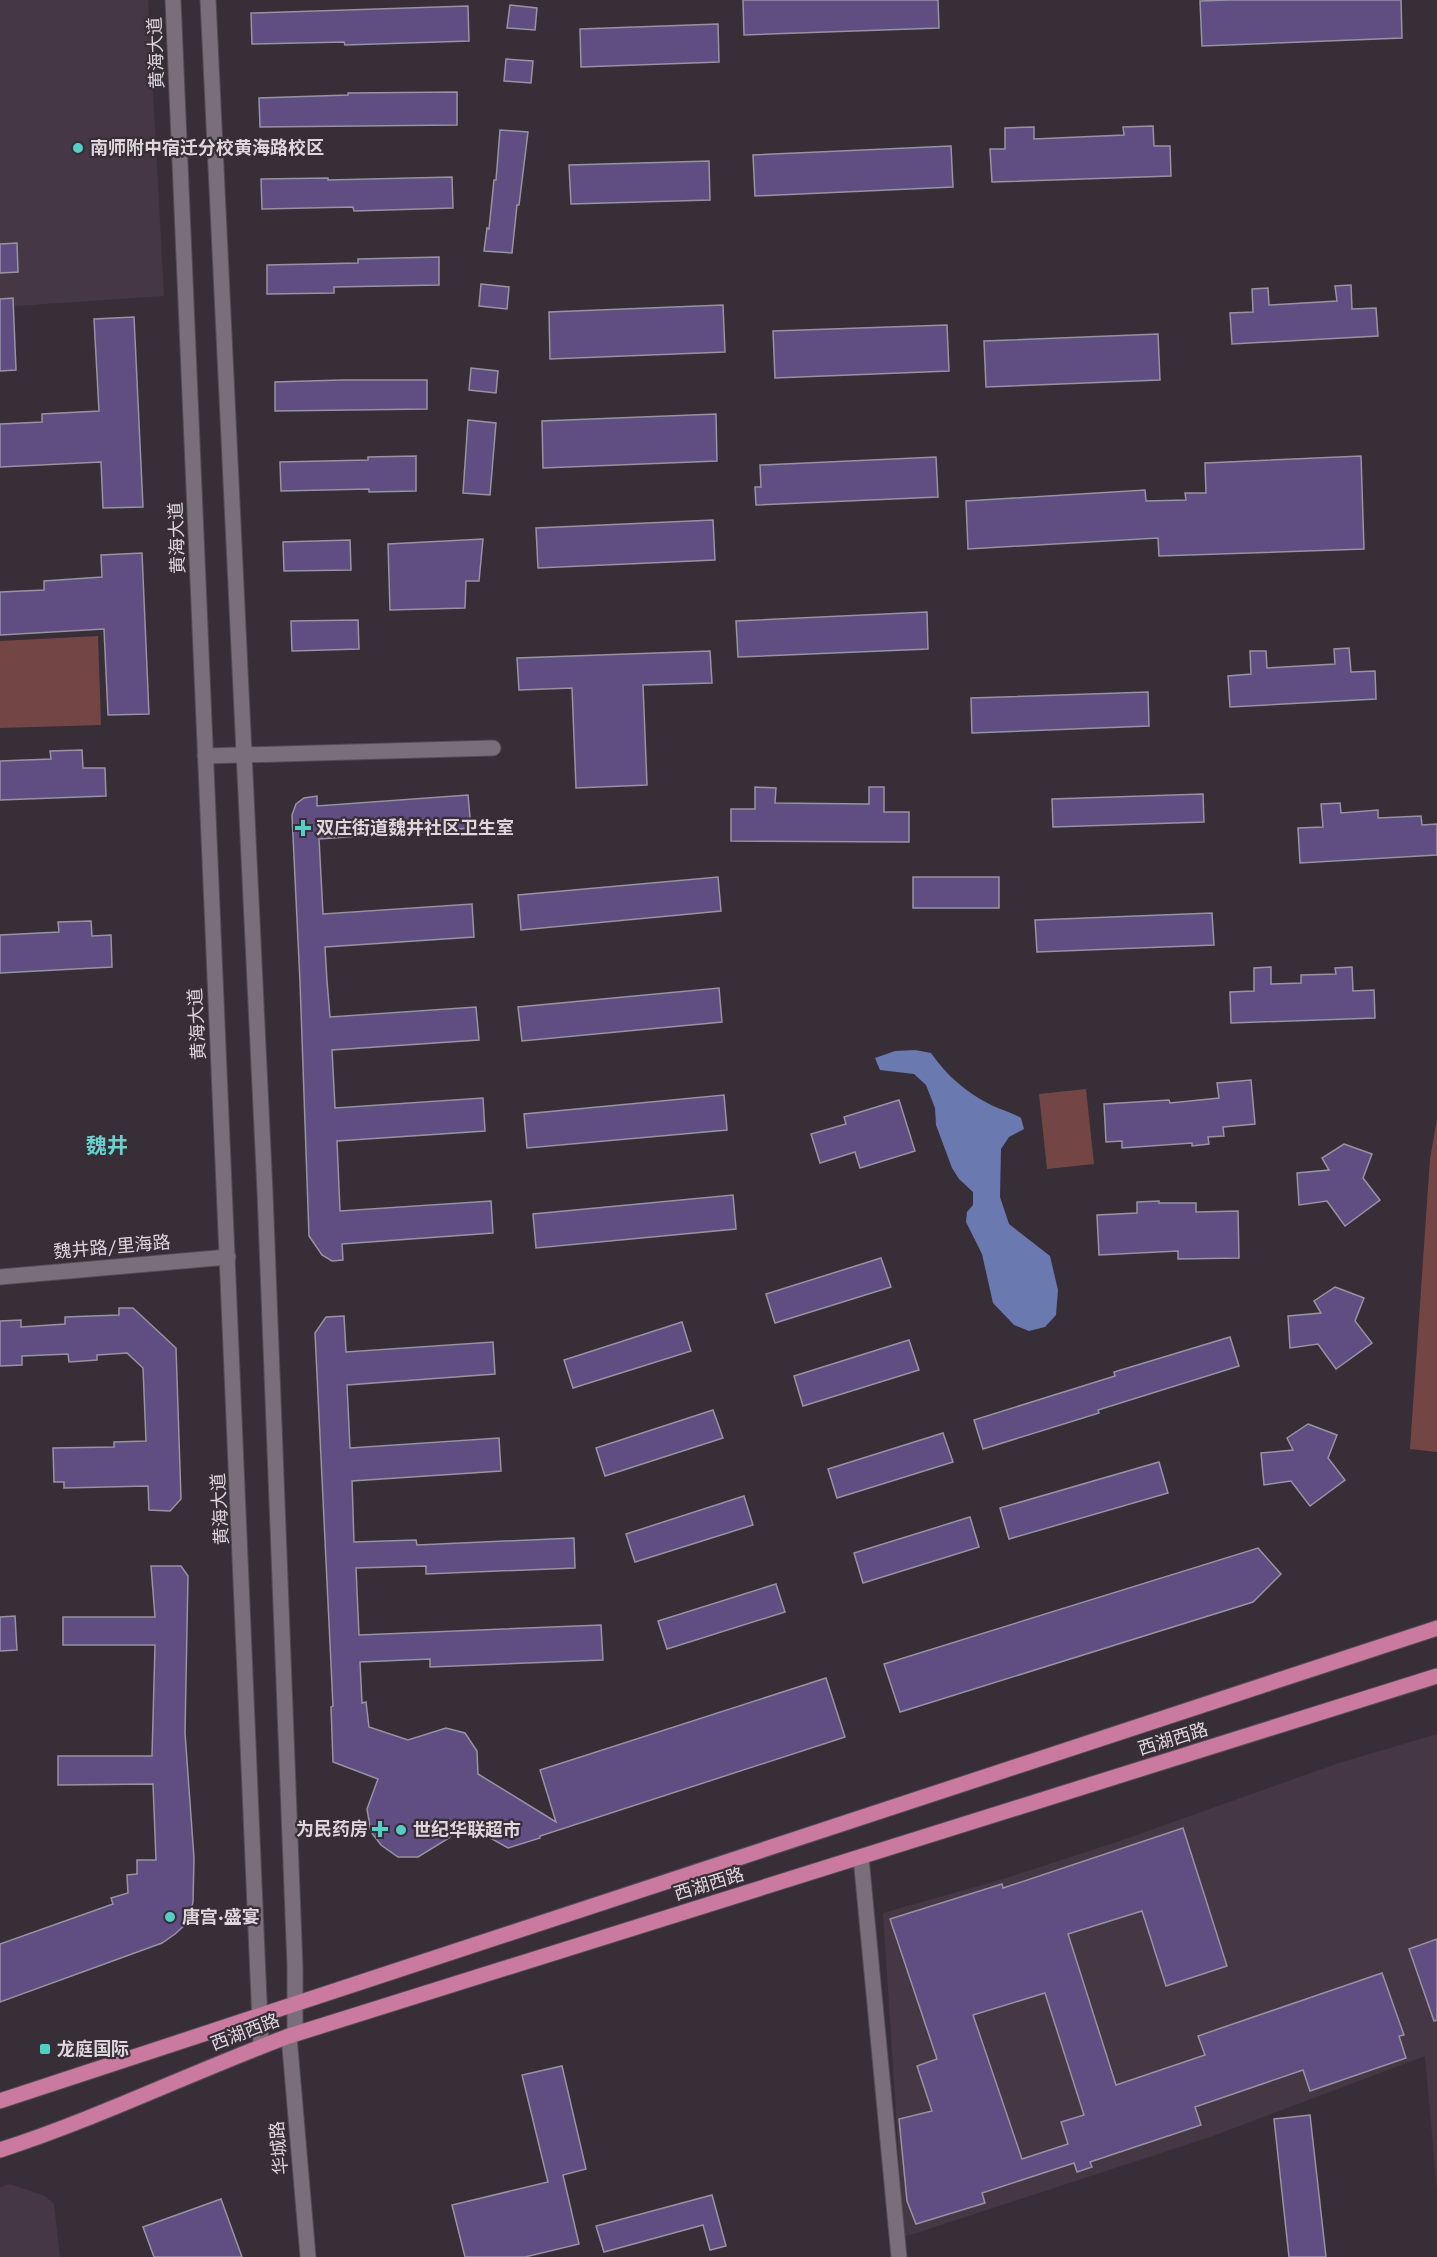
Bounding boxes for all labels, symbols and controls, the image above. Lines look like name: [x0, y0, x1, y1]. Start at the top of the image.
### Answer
street label: 黄海大道: [142, 17, 170, 89]
place label: 南师附中宿迁分校黄海路校区: [90, 135, 324, 161]
marker: 南师附中宿迁分校黄海路校区: [71, 141, 85, 155]
street label: 黄海大道: [163, 502, 191, 574]
place label: 双庄街道魏井社区卫生室: [316, 815, 514, 841]
marker: 双庄街道魏井社区卫生室: [294, 819, 312, 837]
street label: 黄海大道: [182, 987, 212, 1061]
district label: 魏井: [86, 1131, 128, 1161]
street label: 魏井路/里海路: [52, 1229, 172, 1265]
street label: 黄海大道: [205, 1472, 235, 1546]
street label: 西湖西路: [1135, 1716, 1211, 1762]
place label: 为民药房: [296, 1816, 368, 1842]
place label: 世纪华联超市: [413, 1817, 521, 1843]
marker: 为民药房: [373, 1822, 387, 1836]
marker: 世纪华联超市: [394, 1823, 408, 1837]
street label: 西湖西路: [671, 1861, 747, 1907]
place label: 唐宫·盛宴: [182, 1904, 260, 1930]
marker: 唐宫·盛宴: [163, 1910, 177, 1924]
street label: 西湖西路: [207, 2007, 283, 2057]
place label: 龙庭国际: [57, 2036, 129, 2062]
marker: 龙庭国际: [38, 2042, 52, 2056]
street label: 华城路: [264, 2120, 294, 2176]

